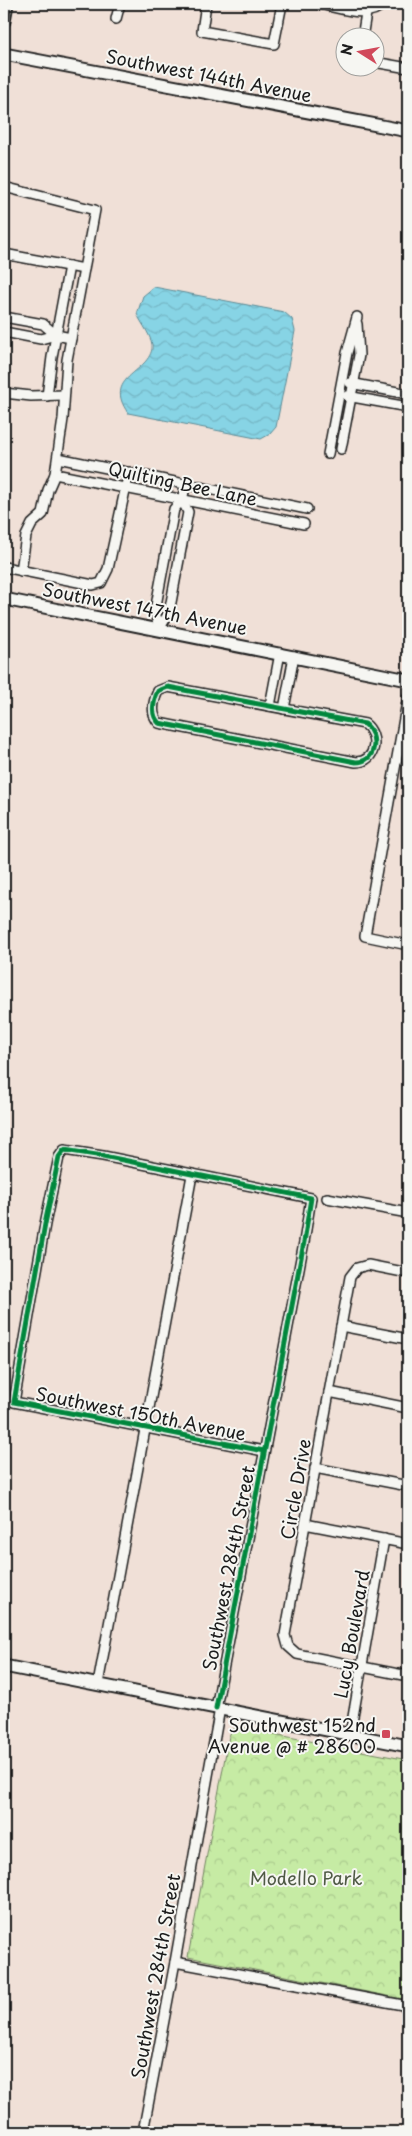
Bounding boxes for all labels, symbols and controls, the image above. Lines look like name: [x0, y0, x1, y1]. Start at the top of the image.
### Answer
north arrow: [334, 28, 384, 78]
street label: Southwest 144th Avenue: [104, 42, 314, 108]
text: N: [335, 42, 358, 57]
street label: Quilting Bee Lane: [106, 454, 260, 512]
street label: Southwest 147th Avenue: [40, 575, 250, 641]
street label: Southwest 150th Avenue: [34, 1379, 249, 1447]
street label: Circle Drive: [273, 1437, 317, 1541]
street label: Southwest 284th Street: [195, 1463, 261, 1673]
street label: Lucy Boulevard: [326, 1568, 376, 1700]
place label: Southwest 152nd Avenue @ # 28600: [208, 1711, 376, 1759]
marker: Southwest 152nd Avenue @ # 28600: [380, 1728, 392, 1740]
park label: Modello Park: [250, 1864, 362, 1891]
street label: Southwest 284th Street: [124, 1871, 186, 2081]

